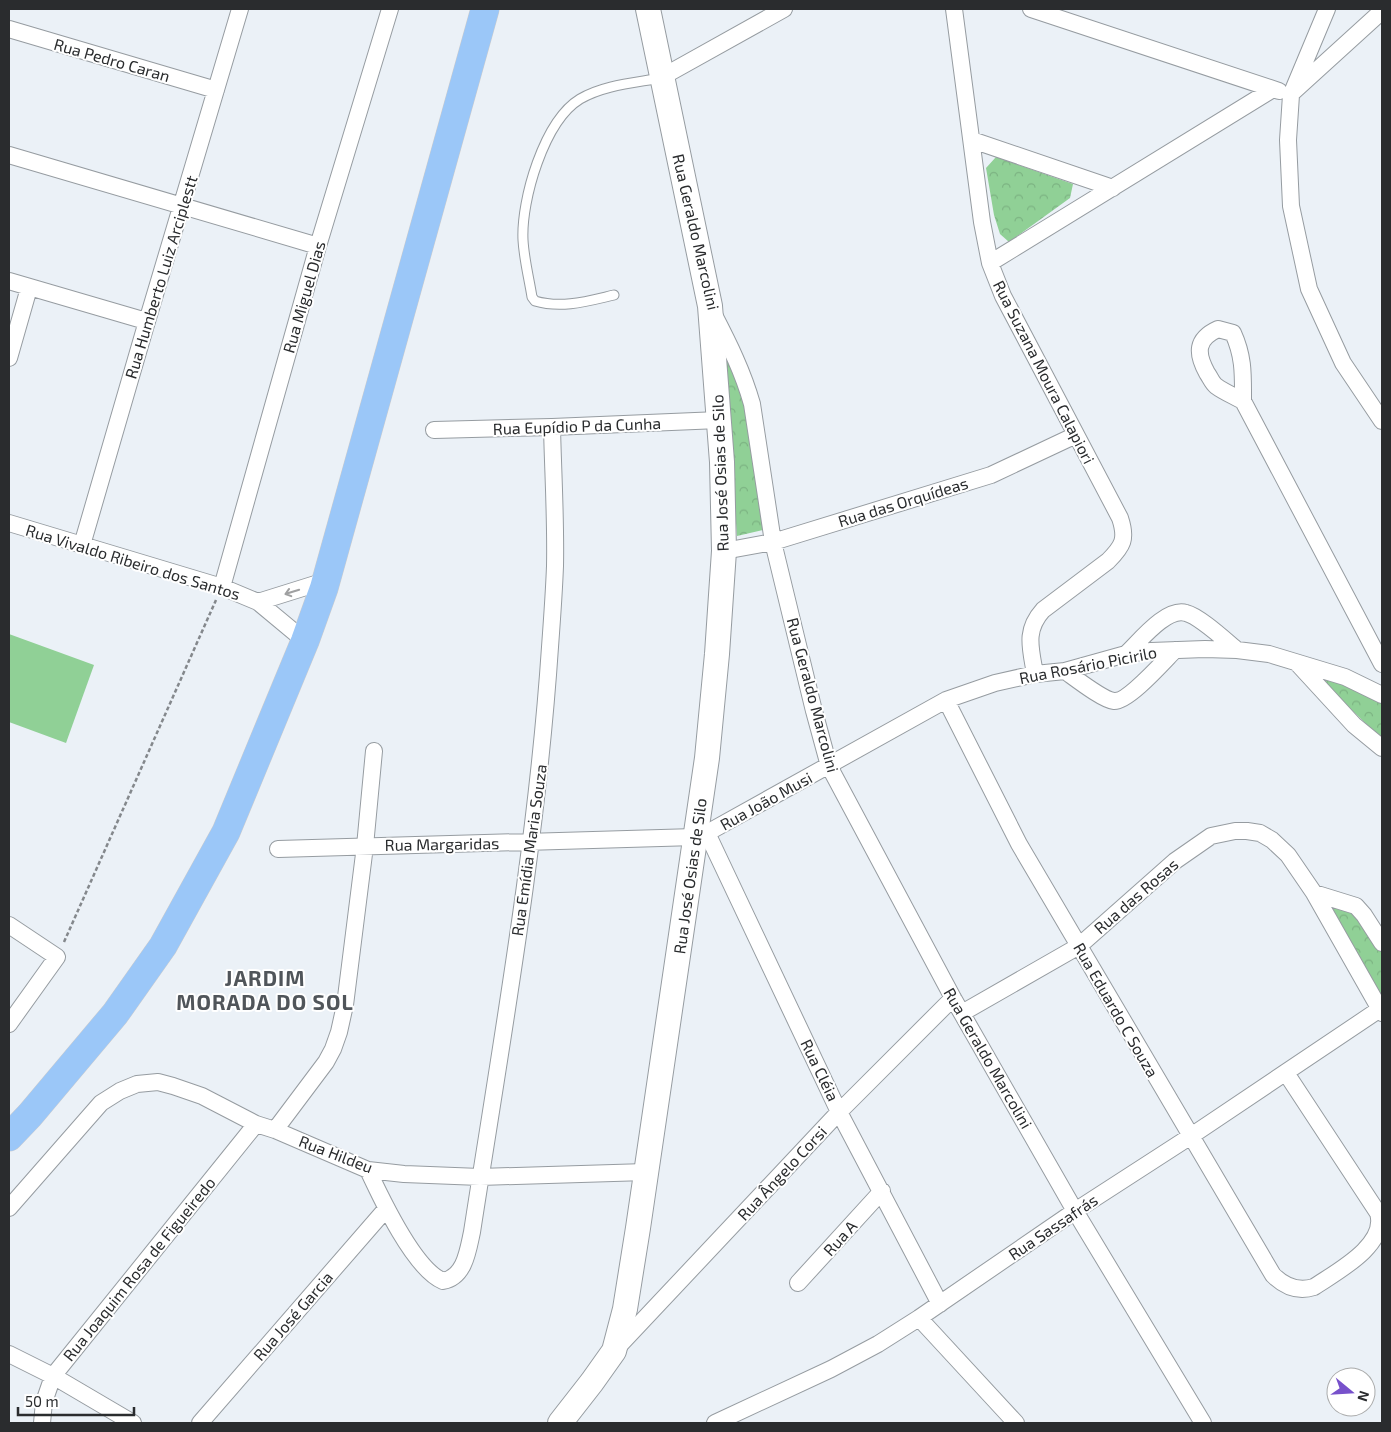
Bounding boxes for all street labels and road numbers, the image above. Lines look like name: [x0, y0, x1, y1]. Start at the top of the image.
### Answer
street label: Rua Pedro Caran: [52, 34, 172, 85]
street label: Rua Geraldo Marcolini: [669, 152, 724, 312]
street label: Rua Humberto Luiz Arciplestt: [121, 173, 201, 381]
street label: Rua Miguel Dias: [278, 239, 329, 355]
street label: Rua Suzana Moura Calapiori: [990, 277, 1099, 467]
street label: Rua José Osias de Silo: [707, 394, 732, 552]
street label: Rua Eupídio P da Cunha: [493, 413, 661, 438]
street label: Rua das Orquídeas: [836, 473, 970, 530]
street label: Rua Vivaldo Ribeiro dos Santos: [24, 520, 243, 603]
street label: Rua Geraldo Marcolini: [784, 615, 843, 774]
street label: Rua Rosário Picirilo: [1018, 642, 1158, 687]
street label: Rua Emídia Maria Souza: [507, 763, 550, 937]
street label: Rua João Musi: [716, 767, 815, 834]
street label: Rua José Osias de Silo: [669, 797, 710, 955]
street label: Rua Margaridas: [385, 833, 499, 854]
street label: Rua das Rosas: [1090, 854, 1182, 937]
street label: Rua Eduardo C Souza: [1070, 939, 1163, 1080]
street label: Rua Geraldo Marcolini: [940, 984, 1037, 1132]
street label: Rua Cléia: [797, 1036, 844, 1104]
street label: Rua Ângelo Corsi: [733, 1122, 830, 1224]
street label: Rua Hildeu: [297, 1131, 376, 1176]
street label: Rua Joaquim Rosa de Figueiredo: [59, 1173, 219, 1364]
street label: Rua Sassafrás: [1004, 1190, 1101, 1263]
street label: Rua A: [819, 1216, 860, 1259]
street label: Rua José Garcia: [249, 1267, 336, 1364]

